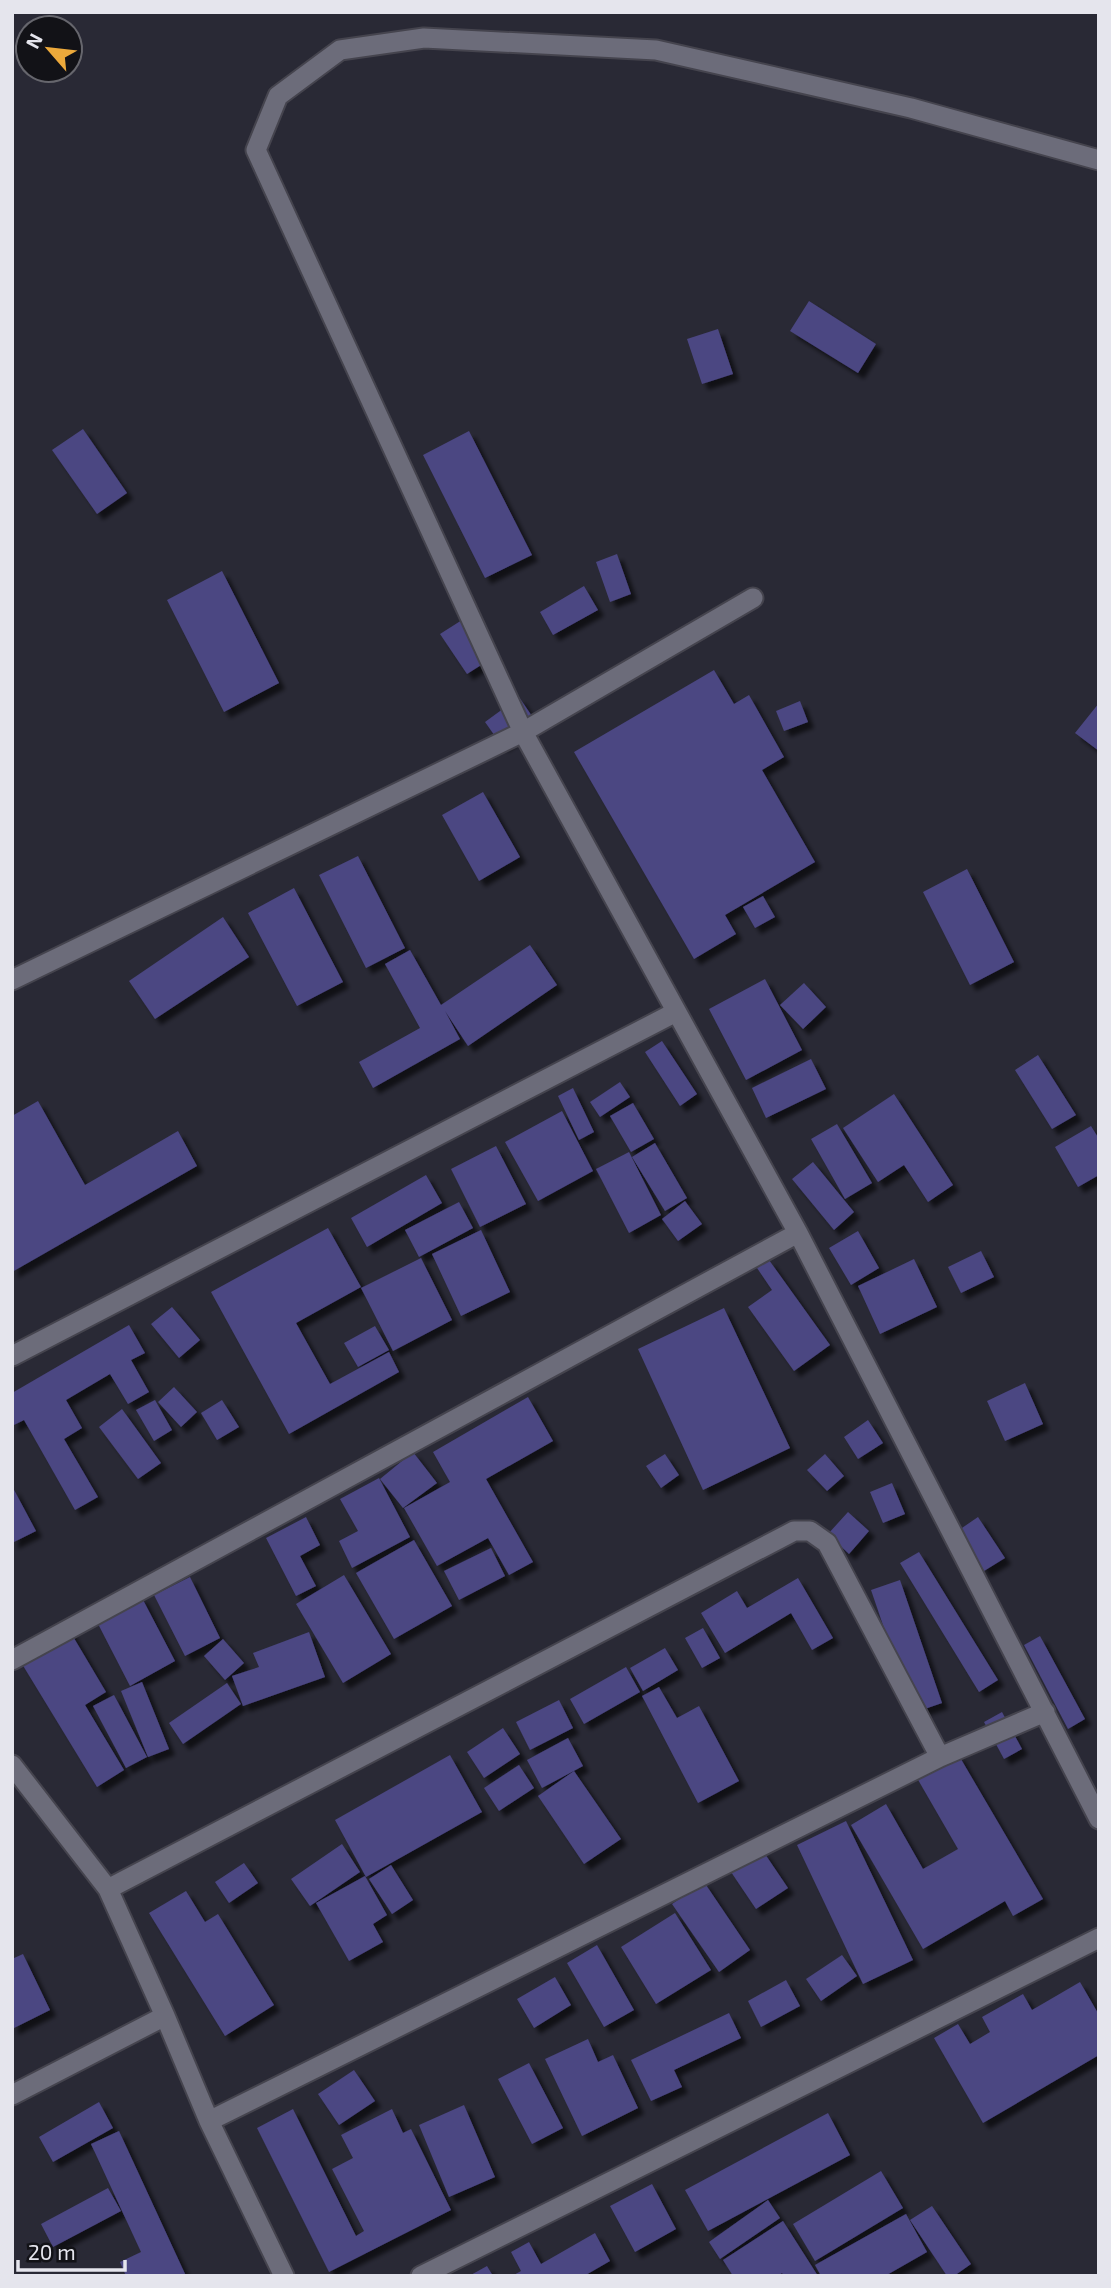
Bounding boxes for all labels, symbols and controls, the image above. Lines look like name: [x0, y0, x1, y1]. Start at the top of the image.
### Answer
north arrow: [14, 14, 84, 84]
text: N: [20, 29, 47, 52]
scale bar: [18, 2228, 124, 2272]
text: 20 m: [28, 2239, 76, 2264]

